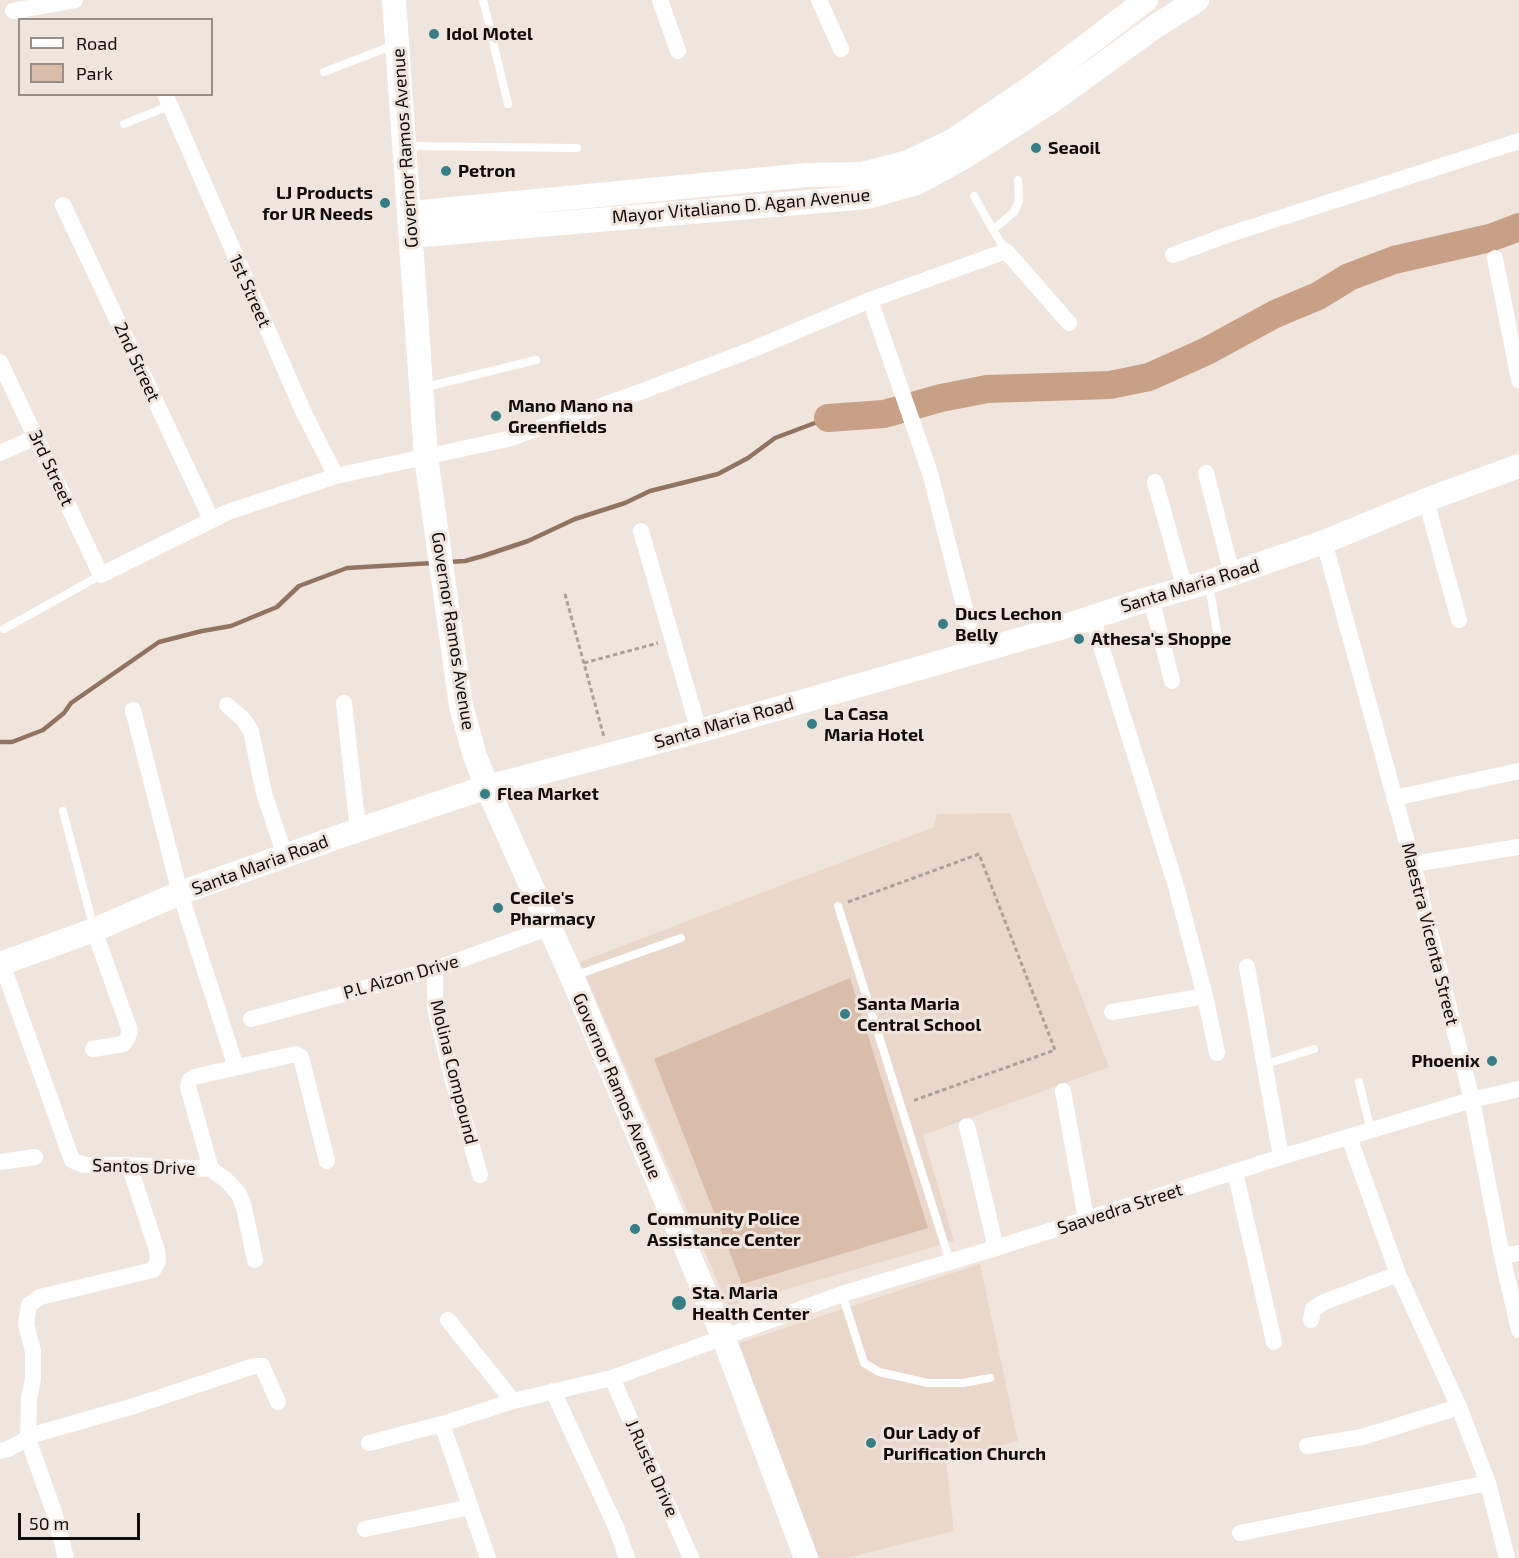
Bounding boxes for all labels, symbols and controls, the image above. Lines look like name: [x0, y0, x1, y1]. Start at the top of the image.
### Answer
legend: [18, 18, 213, 96]
place label: Idol Motel: [446, 23, 533, 45]
marker: Idol Motel: [427, 27, 441, 41]
text: Road: [76, 32, 117, 54]
street label: Governor Ramos Avenue: [387, 47, 423, 249]
text: Park: [76, 62, 113, 84]
place label: Seaoil: [1048, 137, 1100, 159]
marker: Seaoil: [1029, 141, 1043, 155]
place label: Petron: [458, 160, 516, 182]
marker: Petron: [439, 164, 453, 178]
place label: LJ Products for UR Needs: [262, 182, 373, 224]
street label: Mayor Vitaliano D. Agan Avenue: [611, 184, 871, 228]
marker: LJ Products for UR Needs: [378, 196, 392, 210]
street label: 1st Street: [224, 251, 276, 331]
street label: 2nd Street: [109, 319, 165, 405]
place label: Mano Mano na Greenfields: [508, 395, 633, 438]
marker: Mano Mano na Greenfields: [489, 409, 503, 423]
street label: 3rd Street: [24, 427, 78, 509]
street label: Governor Ramos Avenue: [427, 530, 479, 732]
street label: Santa Maria Road: [1118, 555, 1262, 617]
place label: Ducs Lechon Belly: [955, 603, 1062, 646]
marker: Ducs Lechon Belly: [936, 617, 950, 631]
place label: Athesa's Shoppe: [1091, 628, 1231, 650]
marker: Athesa's Shoppe: [1072, 632, 1086, 646]
street label: Santa Maria Road: [652, 693, 796, 753]
place label: La Casa Maria Hotel: [824, 703, 924, 746]
marker: La Casa Maria Hotel: [805, 717, 819, 731]
place label: Flea Market: [497, 783, 599, 805]
marker: Flea Market: [478, 787, 492, 801]
street label: Santa Maria Road: [189, 830, 331, 900]
street label: Maestra Vicenta Street: [1397, 840, 1463, 1028]
place label: Cecile's Pharmacy: [510, 887, 595, 930]
marker: Cecile's Pharmacy: [491, 901, 505, 915]
street label: P.L Aizon Drive: [341, 950, 461, 1004]
street label: Governor Ramos Avenue: [568, 990, 666, 1182]
place label: Santa Maria Central School: [857, 993, 981, 1036]
street label: Molina Compound: [426, 998, 482, 1146]
marker: Santa Maria Central School: [838, 1007, 852, 1021]
place label: Phoenix: [1411, 1050, 1480, 1072]
marker: Phoenix: [1485, 1054, 1499, 1068]
street label: Santos Drive: [92, 1154, 196, 1180]
street label: Saavedra Street: [1055, 1179, 1185, 1239]
place label: Community Police Assistance Center: [647, 1208, 801, 1250]
marker: Community Police Assistance Center: [628, 1222, 642, 1236]
place label: Sta. Maria Health Center: [692, 1282, 809, 1324]
marker: Sta. Maria Health Center: [670, 1294, 688, 1312]
street label: J.Ruste Drive: [621, 1416, 683, 1520]
place label: Our Lady of Purification Church: [883, 1422, 1046, 1464]
marker: Our Lady of Purification Church: [864, 1436, 878, 1450]
scale bar: [21, 1501, 142, 1539]
text: 50 m: [29, 1512, 69, 1534]

